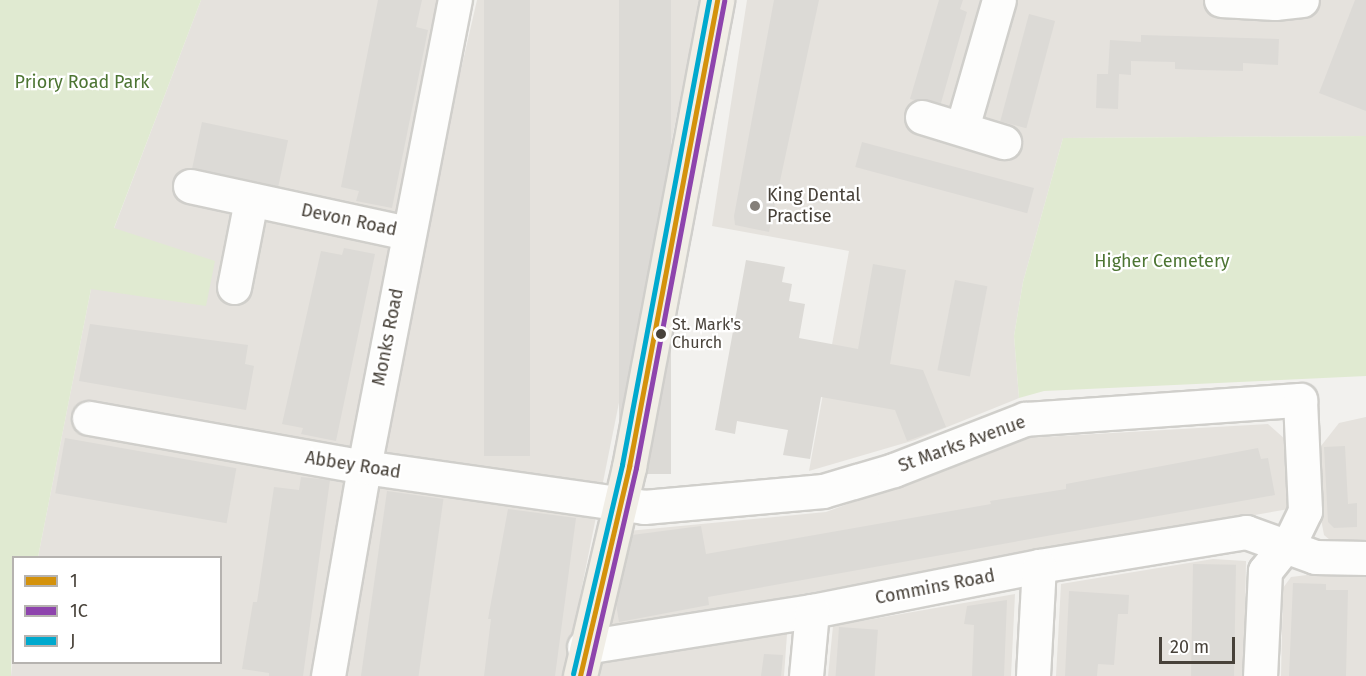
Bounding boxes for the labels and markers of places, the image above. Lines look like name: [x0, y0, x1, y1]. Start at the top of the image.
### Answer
place label: King Dental Practise: [767, 185, 861, 228]
marker: King Dental Practise: [748, 199, 762, 213]
place label: St. Mark's Church: [672, 315, 741, 353]
marker: St. Mark's Church: [655, 328, 667, 340]

